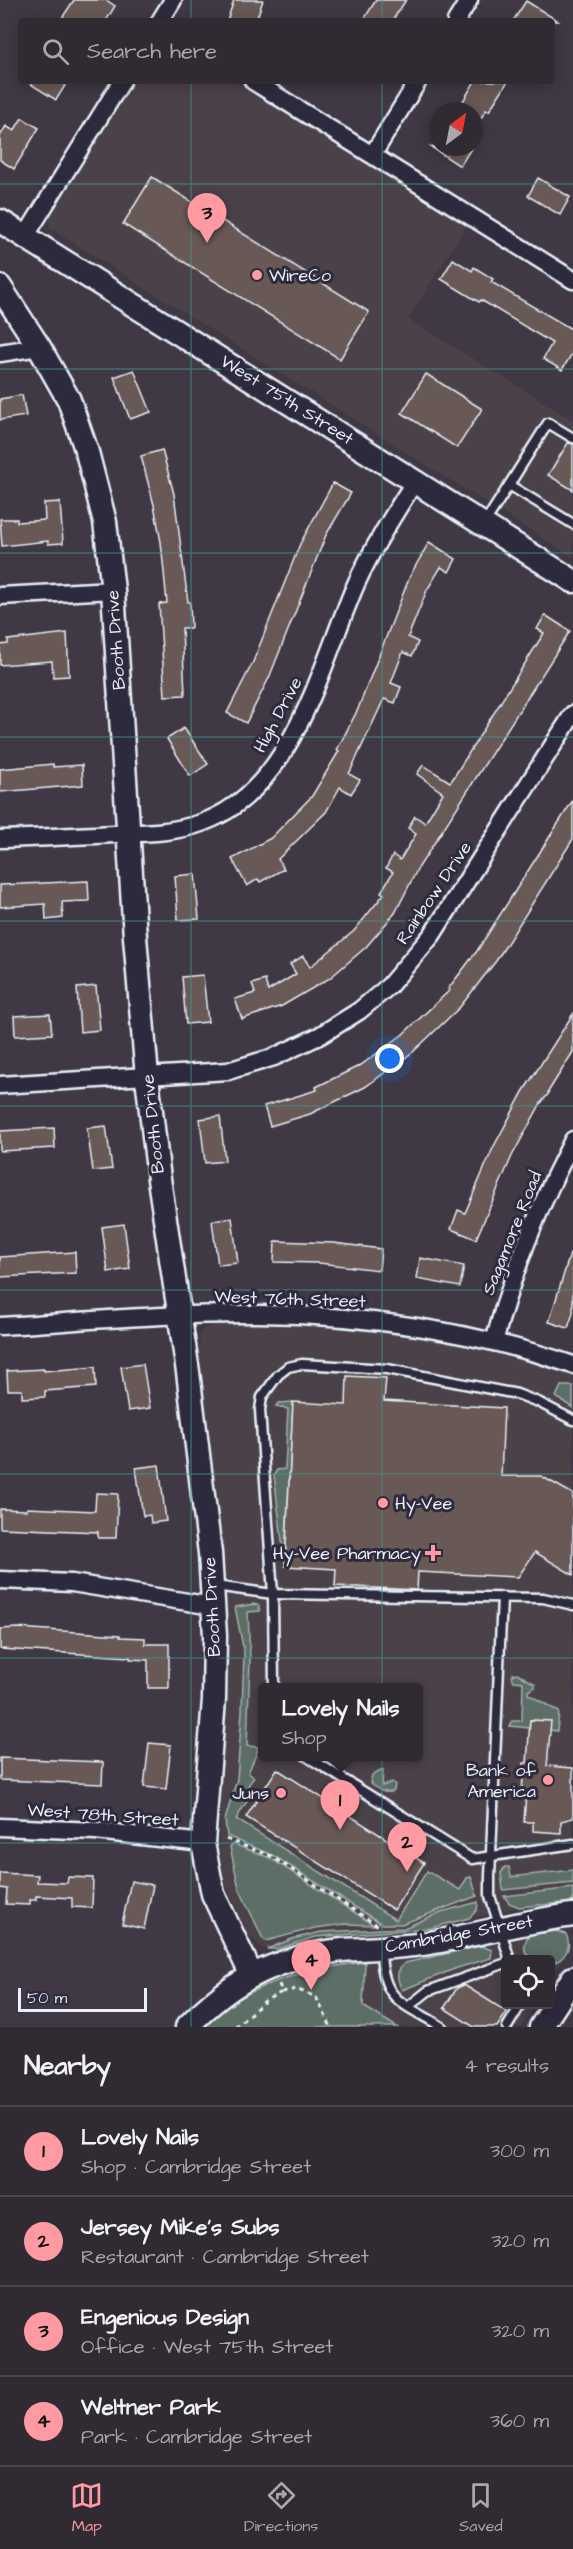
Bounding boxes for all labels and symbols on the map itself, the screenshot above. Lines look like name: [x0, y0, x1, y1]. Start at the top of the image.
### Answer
north arrow: [429, 102, 483, 156]
pin: 3: [188, 194, 226, 243]
place label: WireCo: [269, 263, 331, 288]
marker: WireCo: [250, 268, 264, 282]
street label: West 75th Street: [216, 349, 359, 452]
street label: Booth Drive: [100, 589, 132, 691]
street label: High Drive: [248, 673, 309, 758]
street label: Rainbow Drive: [390, 836, 478, 949]
your location: [375, 1044, 404, 1073]
street label: Booth Drive: [135, 1073, 171, 1175]
street label: Sagamore Road: [476, 1167, 549, 1299]
street label: West 76th Street: [214, 1284, 367, 1314]
place label: Hy-Vee: [395, 1491, 452, 1517]
marker: Hy-Vee: [376, 1496, 390, 1510]
place label: Hy-Vee Pharmacy: [273, 1541, 421, 1567]
marker: Hy-Vee Pharmacy: [426, 1546, 440, 1560]
street label: Booth Drive: [197, 1556, 227, 1658]
place label: Bank of America: [466, 1758, 536, 1804]
marker: Bank of America: [541, 1773, 555, 1787]
pin: 1: [320, 1780, 360, 1830]
place label: Juns: [232, 1781, 269, 1806]
marker: Juns: [274, 1786, 288, 1800]
street label: West 78th Street: [26, 1797, 180, 1833]
pin: 2: [388, 1822, 426, 1872]
street label: Cambridge Street: [383, 1909, 536, 1960]
pin: 4: [292, 1940, 330, 1990]
scale bar: [18, 1985, 147, 2012]

